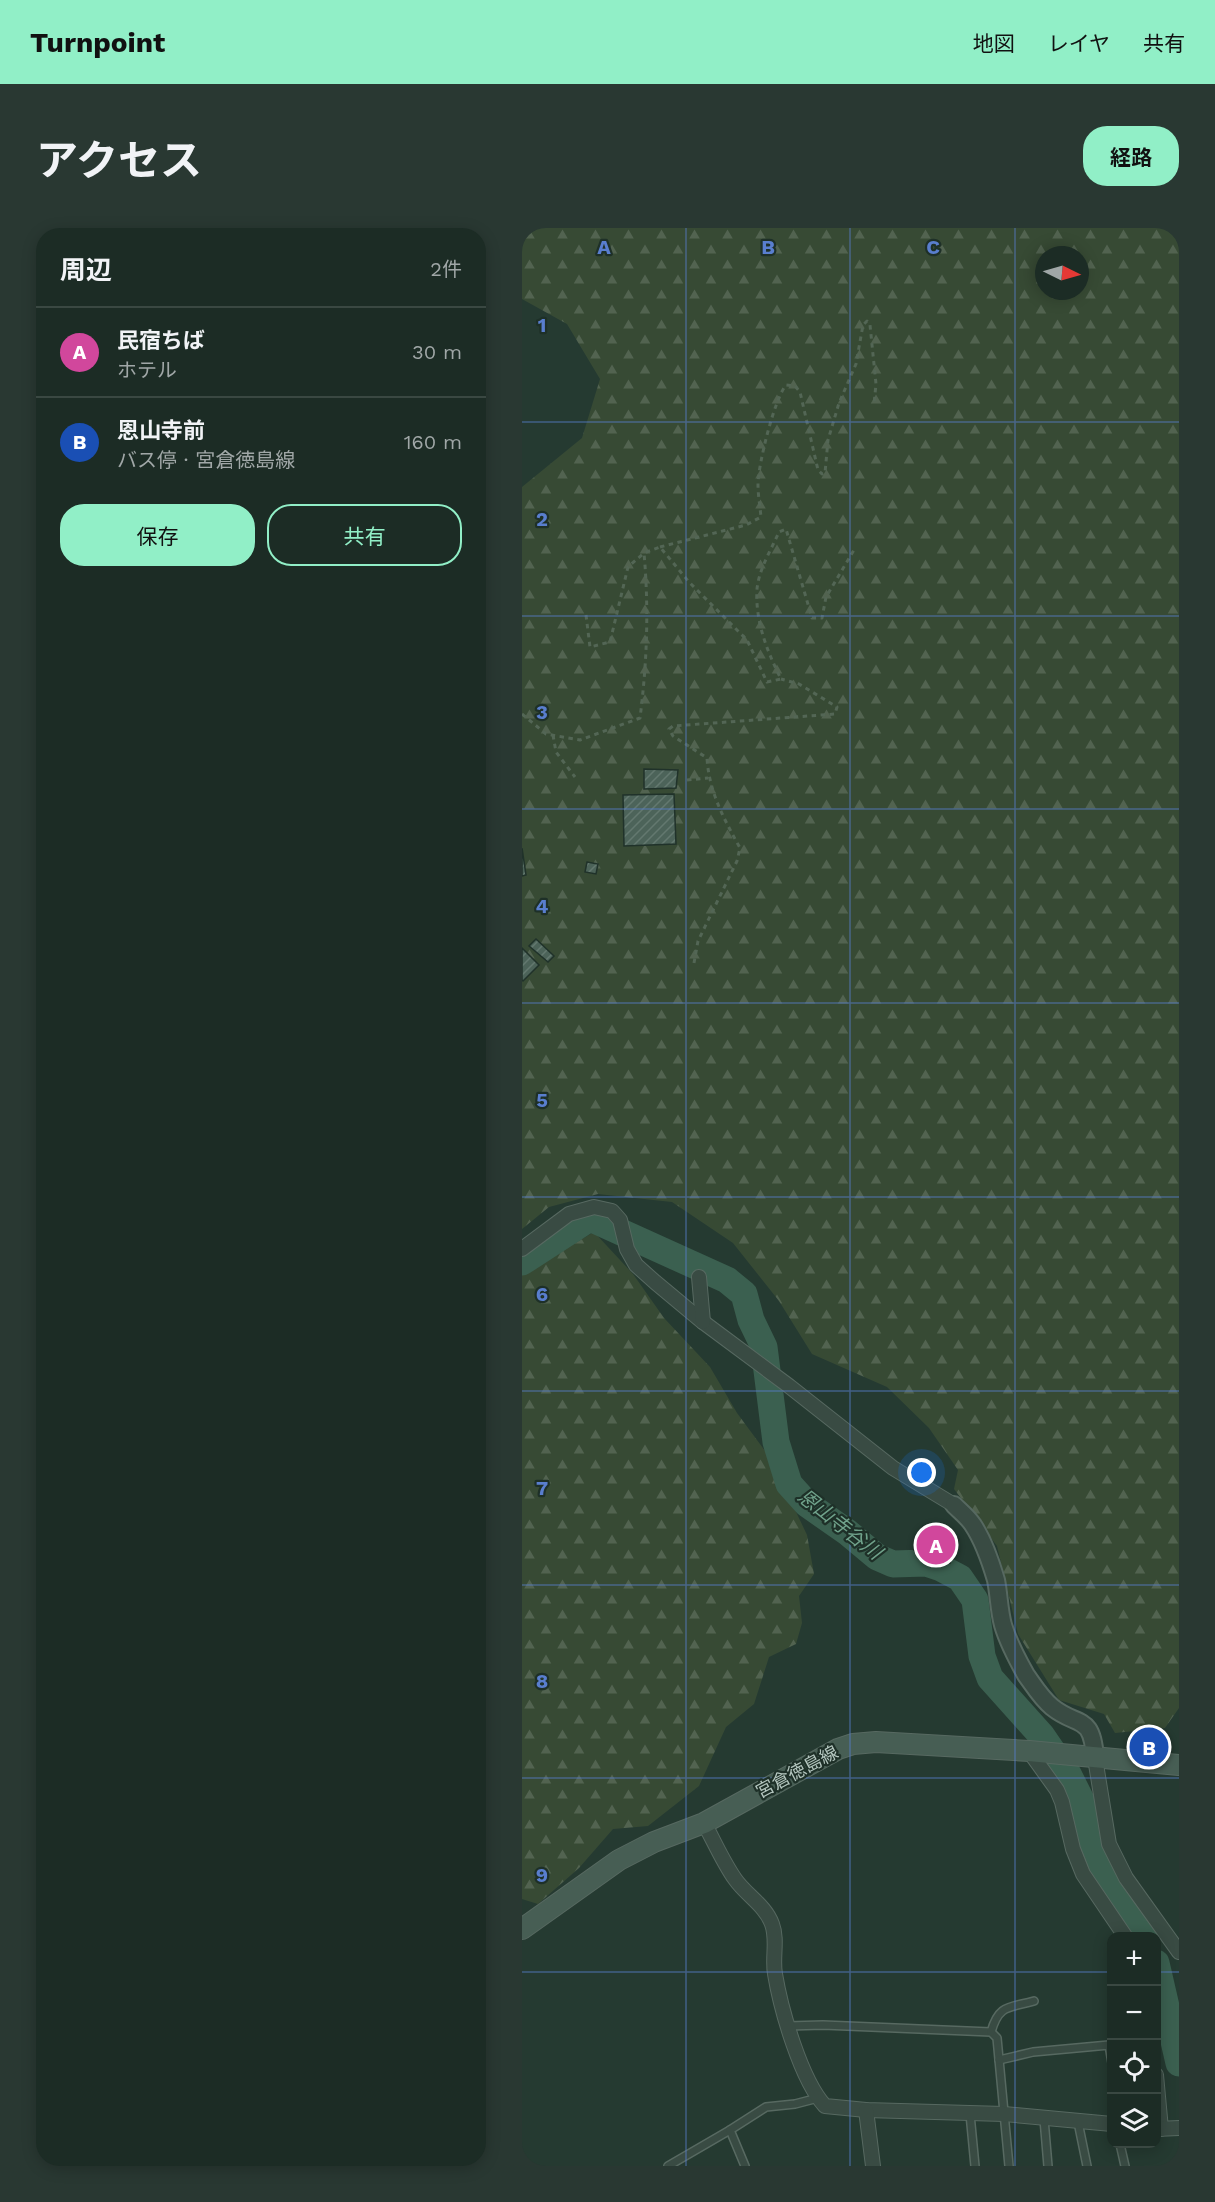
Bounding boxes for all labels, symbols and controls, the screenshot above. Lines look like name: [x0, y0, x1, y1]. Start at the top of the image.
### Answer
text: Turnpoint: [30, 26, 165, 59]
text: 地図: [973, 31, 1015, 56]
text: レイヤ: [1048, 31, 1110, 56]
text: 共有: [1143, 31, 1185, 56]
button: 経路: [1083, 126, 1179, 186]
text: アクセス: [36, 136, 202, 185]
text: A: [597, 235, 611, 259]
text: B: [761, 235, 775, 259]
text: C: [926, 235, 940, 259]
north arrow: [1035, 246, 1089, 300]
text: 周辺: [60, 255, 112, 285]
text: 2件: [430, 257, 462, 281]
text: 1: [538, 313, 546, 337]
text: 民宿ちば: [117, 328, 205, 353]
text: A: [73, 340, 86, 364]
text: 30 m: [412, 340, 462, 364]
text: ホテル: [117, 358, 177, 382]
text: 恩山寺前: [117, 418, 205, 443]
text: B: [73, 430, 86, 454]
text: 160 m: [404, 430, 462, 454]
text: バス停 · 宮倉徳島線: [117, 448, 295, 472]
button: 保存: [60, 504, 255, 566]
button: 共有: [267, 504, 462, 566]
text: 2: [536, 507, 548, 531]
text: 3: [536, 700, 548, 724]
text: 4: [536, 894, 549, 918]
text: 5: [536, 1088, 548, 1112]
text: 6: [536, 1282, 548, 1306]
your location: [907, 1458, 936, 1487]
text: 7: [536, 1476, 548, 1500]
water label: 恩山寺谷川: [793, 1484, 888, 1565]
pin: A: [916, 1522, 956, 1568]
text: 8: [536, 1669, 548, 1693]
pin: B: [1130, 1724, 1168, 1769]
street label: 宮倉徳島線: [752, 1741, 841, 1802]
text: 9: [536, 1863, 548, 1887]
map controls: [1107, 1932, 1161, 2148]
button: +: [1107, 1932, 1161, 1986]
button: −: [1107, 1986, 1161, 2040]
button: locate: [1107, 2040, 1161, 2094]
button: layers: [1107, 2094, 1161, 2148]

